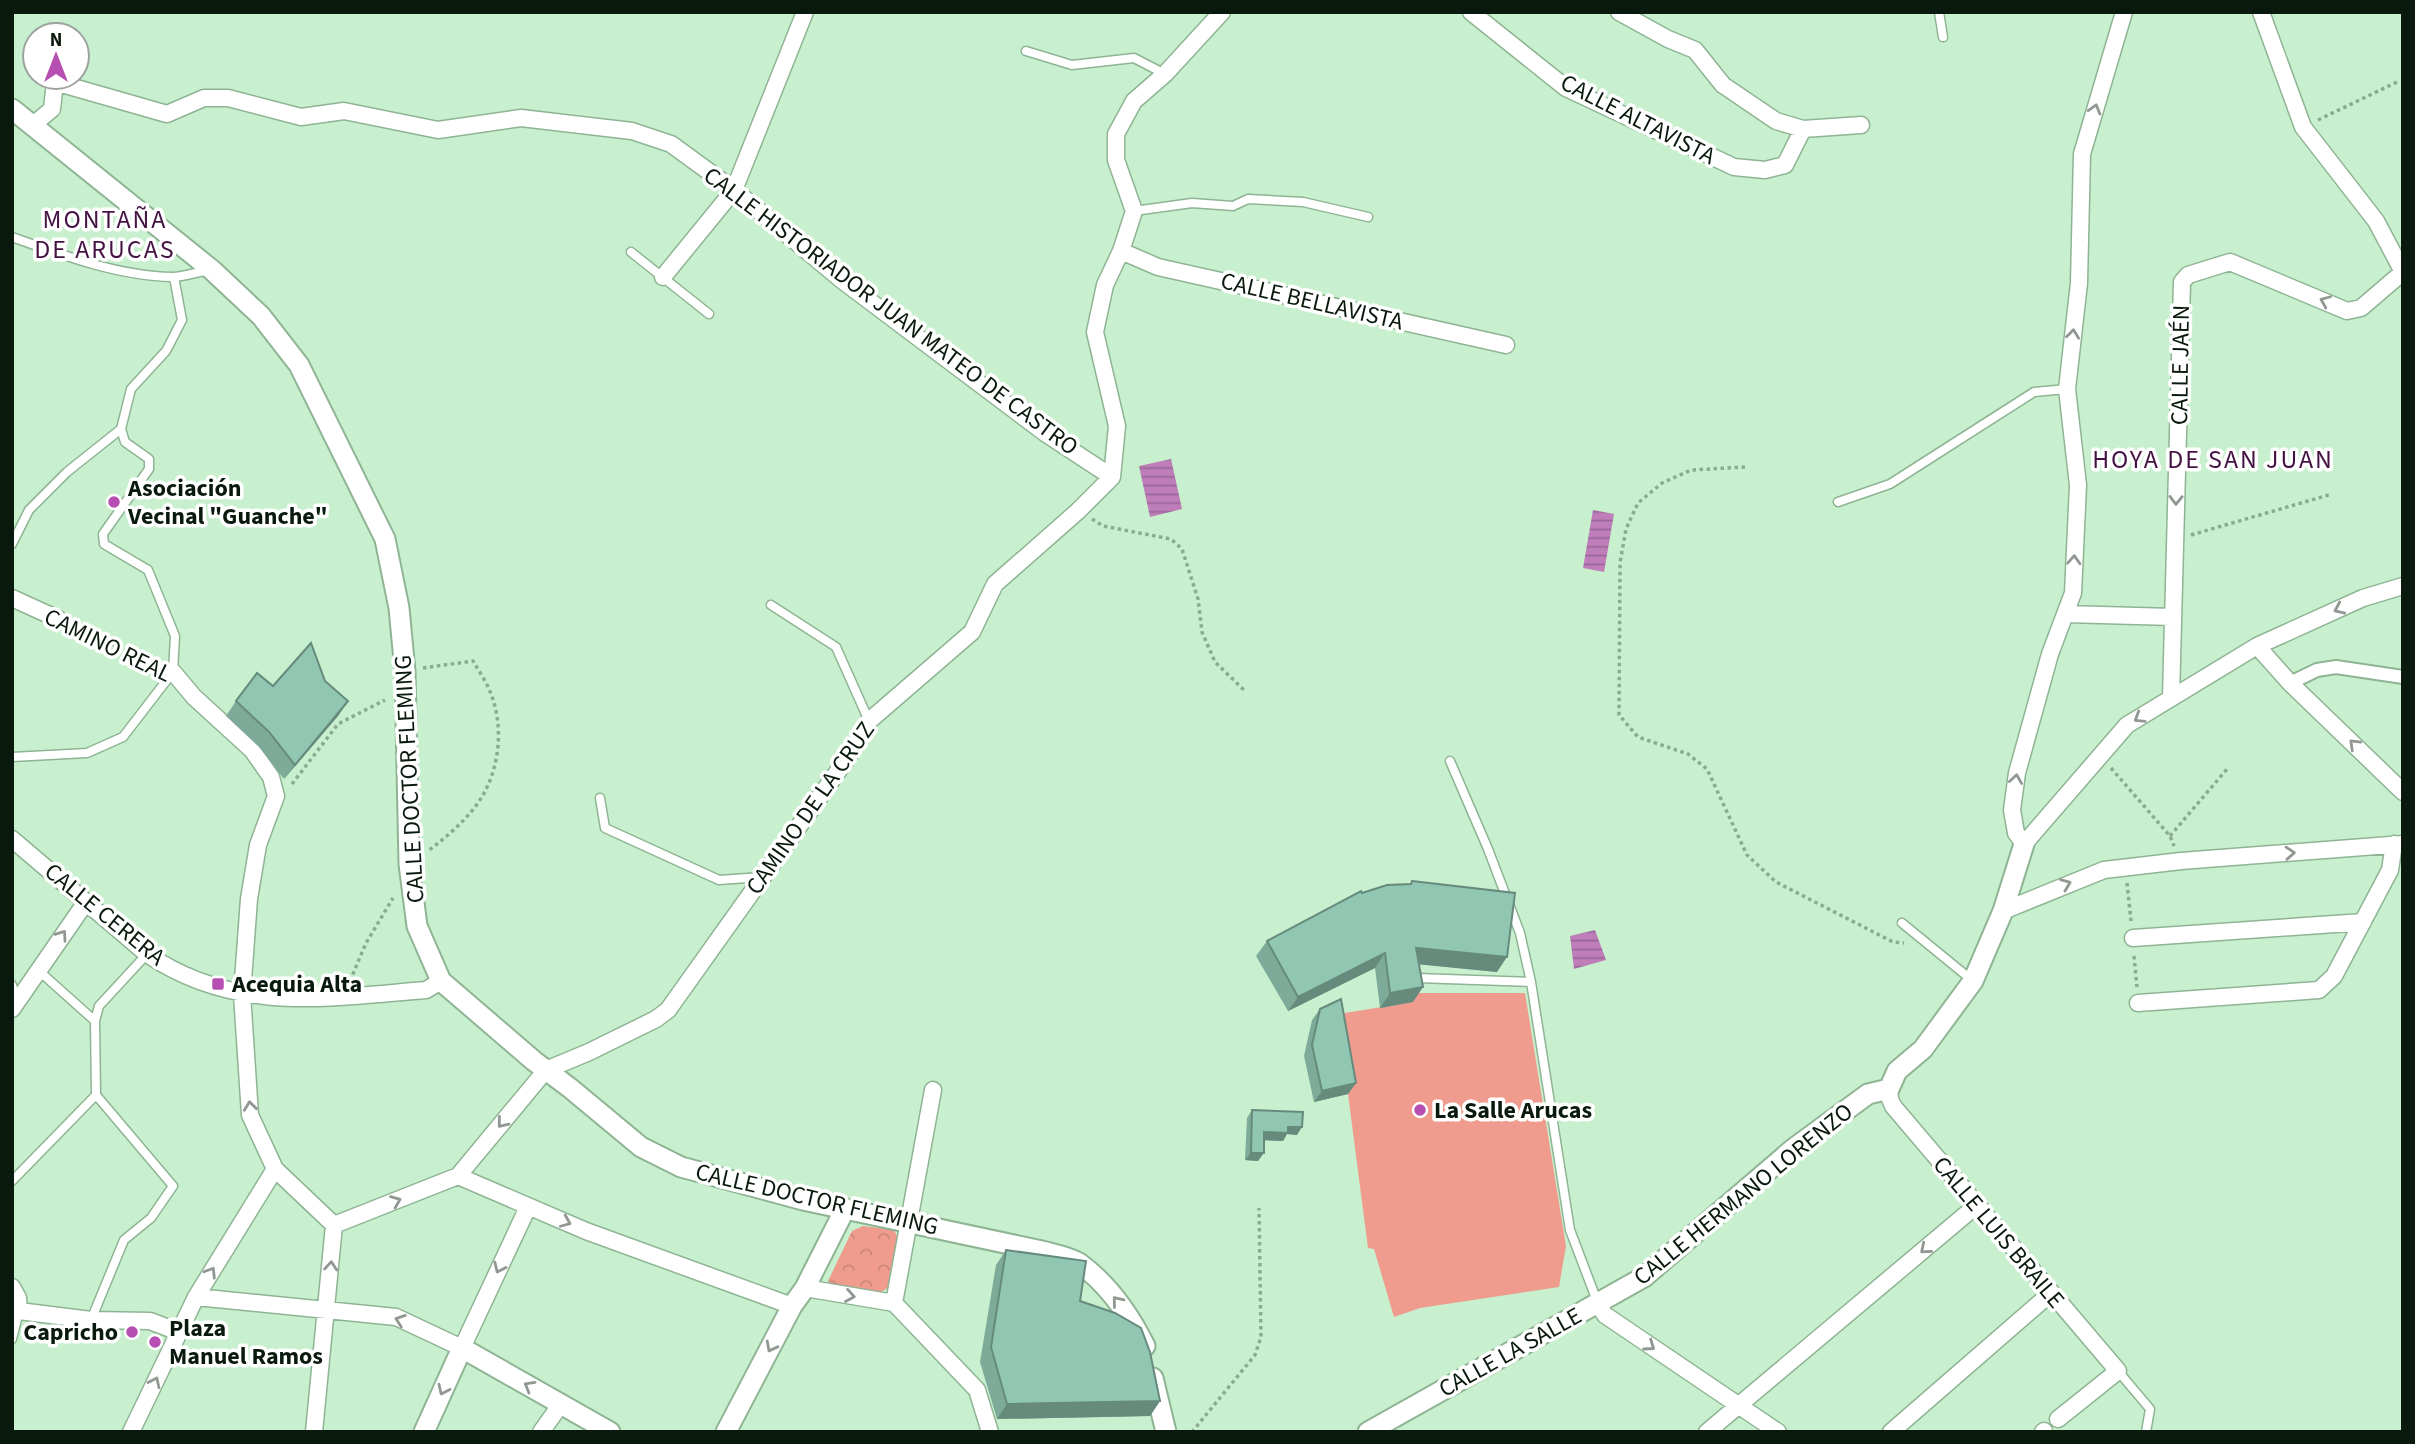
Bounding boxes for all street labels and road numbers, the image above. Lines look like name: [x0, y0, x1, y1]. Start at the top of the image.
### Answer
street label: CALLE ALTAVISTA: [1554, 65, 1721, 174]
street label: CALLE HISTORIADOR JUAN MATEO DE CASTRO: [696, 159, 1085, 464]
street label: CALLE BELLAVISTA: [1217, 263, 1407, 339]
street label: CALLE JAÉN: [2162, 305, 2199, 425]
street label: CAMINO REAL: [38, 600, 178, 692]
street label: CALLE DOCTOR FLEMING: [386, 654, 433, 904]
street label: CAMINO DE LA CRUZ: [737, 715, 883, 902]
street label: CALLE CERERA: [37, 855, 173, 974]
street label: CALLE HERMANO LORENZO: [1626, 1095, 1861, 1294]
street label: CALLE LUIS BRAILE: [1924, 1149, 2073, 1316]
street label: CALLE DOCTOR FLEMING: [692, 1154, 942, 1244]
street label: CALLE LA SALLE: [1432, 1299, 1588, 1406]

